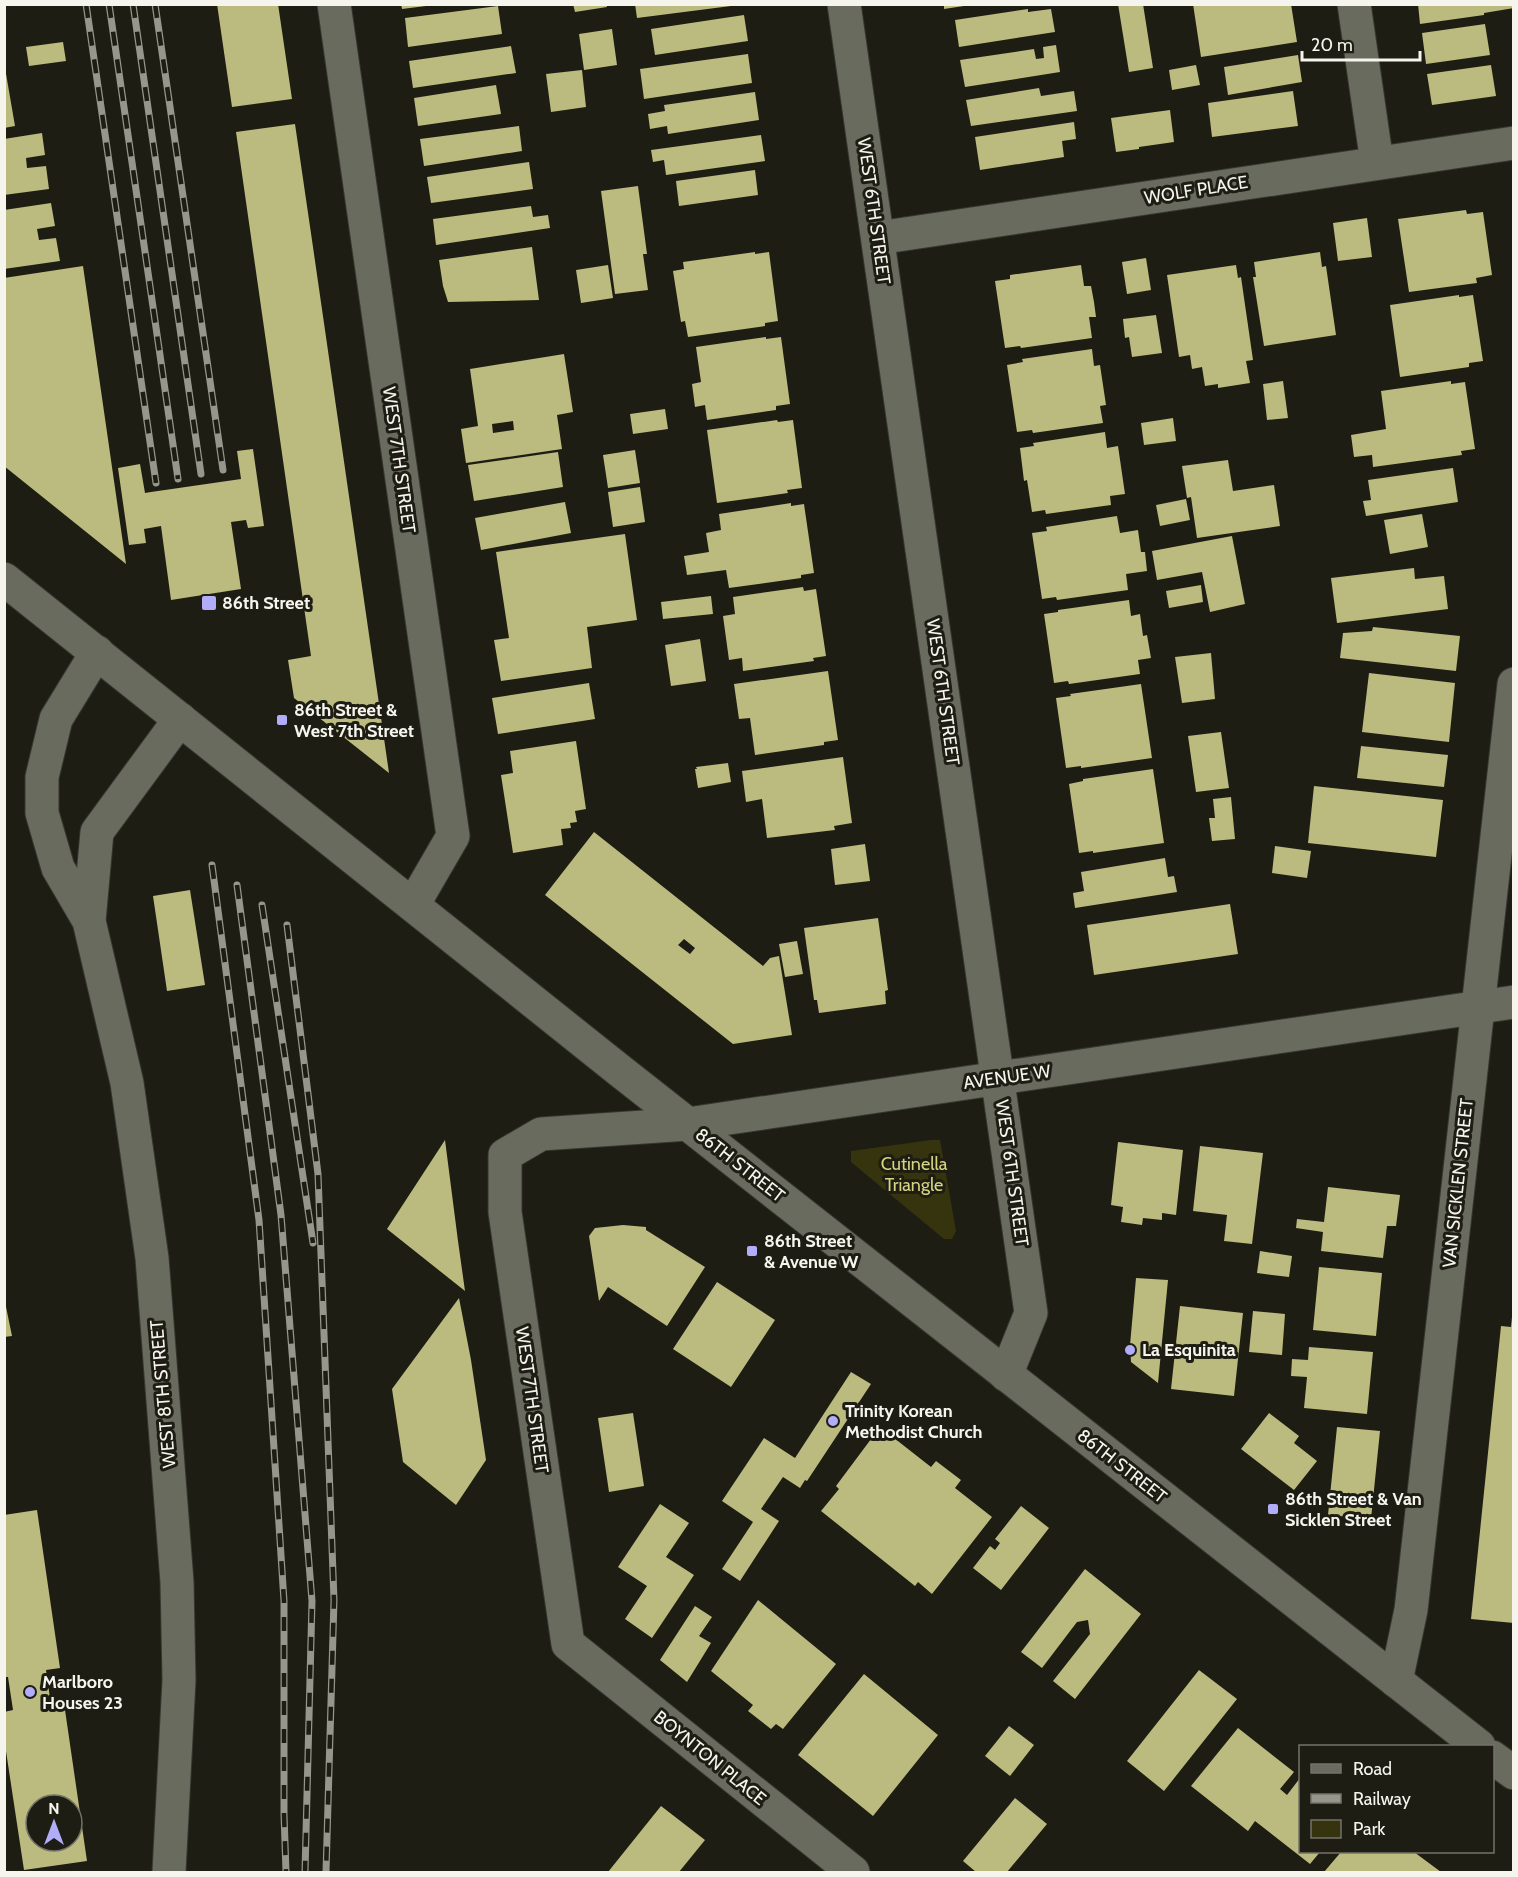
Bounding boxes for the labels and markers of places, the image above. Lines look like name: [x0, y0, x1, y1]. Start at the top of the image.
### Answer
place label: 86th Street: [222, 592, 310, 614]
marker: 86th Street: [200, 594, 218, 612]
place label: 86th Street & West 7th Street: [294, 699, 414, 742]
marker: 86th Street & West 7th Street: [275, 713, 289, 727]
place label: 86th Street & Avenue W: [764, 1230, 859, 1273]
marker: 86th Street & Avenue W: [745, 1244, 759, 1258]
place label: La Esquinita: [1142, 1339, 1236, 1361]
marker: La Esquinita: [1123, 1343, 1137, 1357]
place label: Trinity Korean Methodist Church: [845, 1400, 983, 1443]
marker: Trinity Korean Methodist Church: [826, 1414, 840, 1428]
place label: 86th Street & Van Sicklen Street: [1285, 1488, 1422, 1531]
marker: 86th Street & Van Sicklen Street: [1266, 1502, 1280, 1516]
place label: Marlboro Houses 23: [42, 1671, 123, 1714]
marker: Marlboro Houses 23: [23, 1685, 37, 1699]

